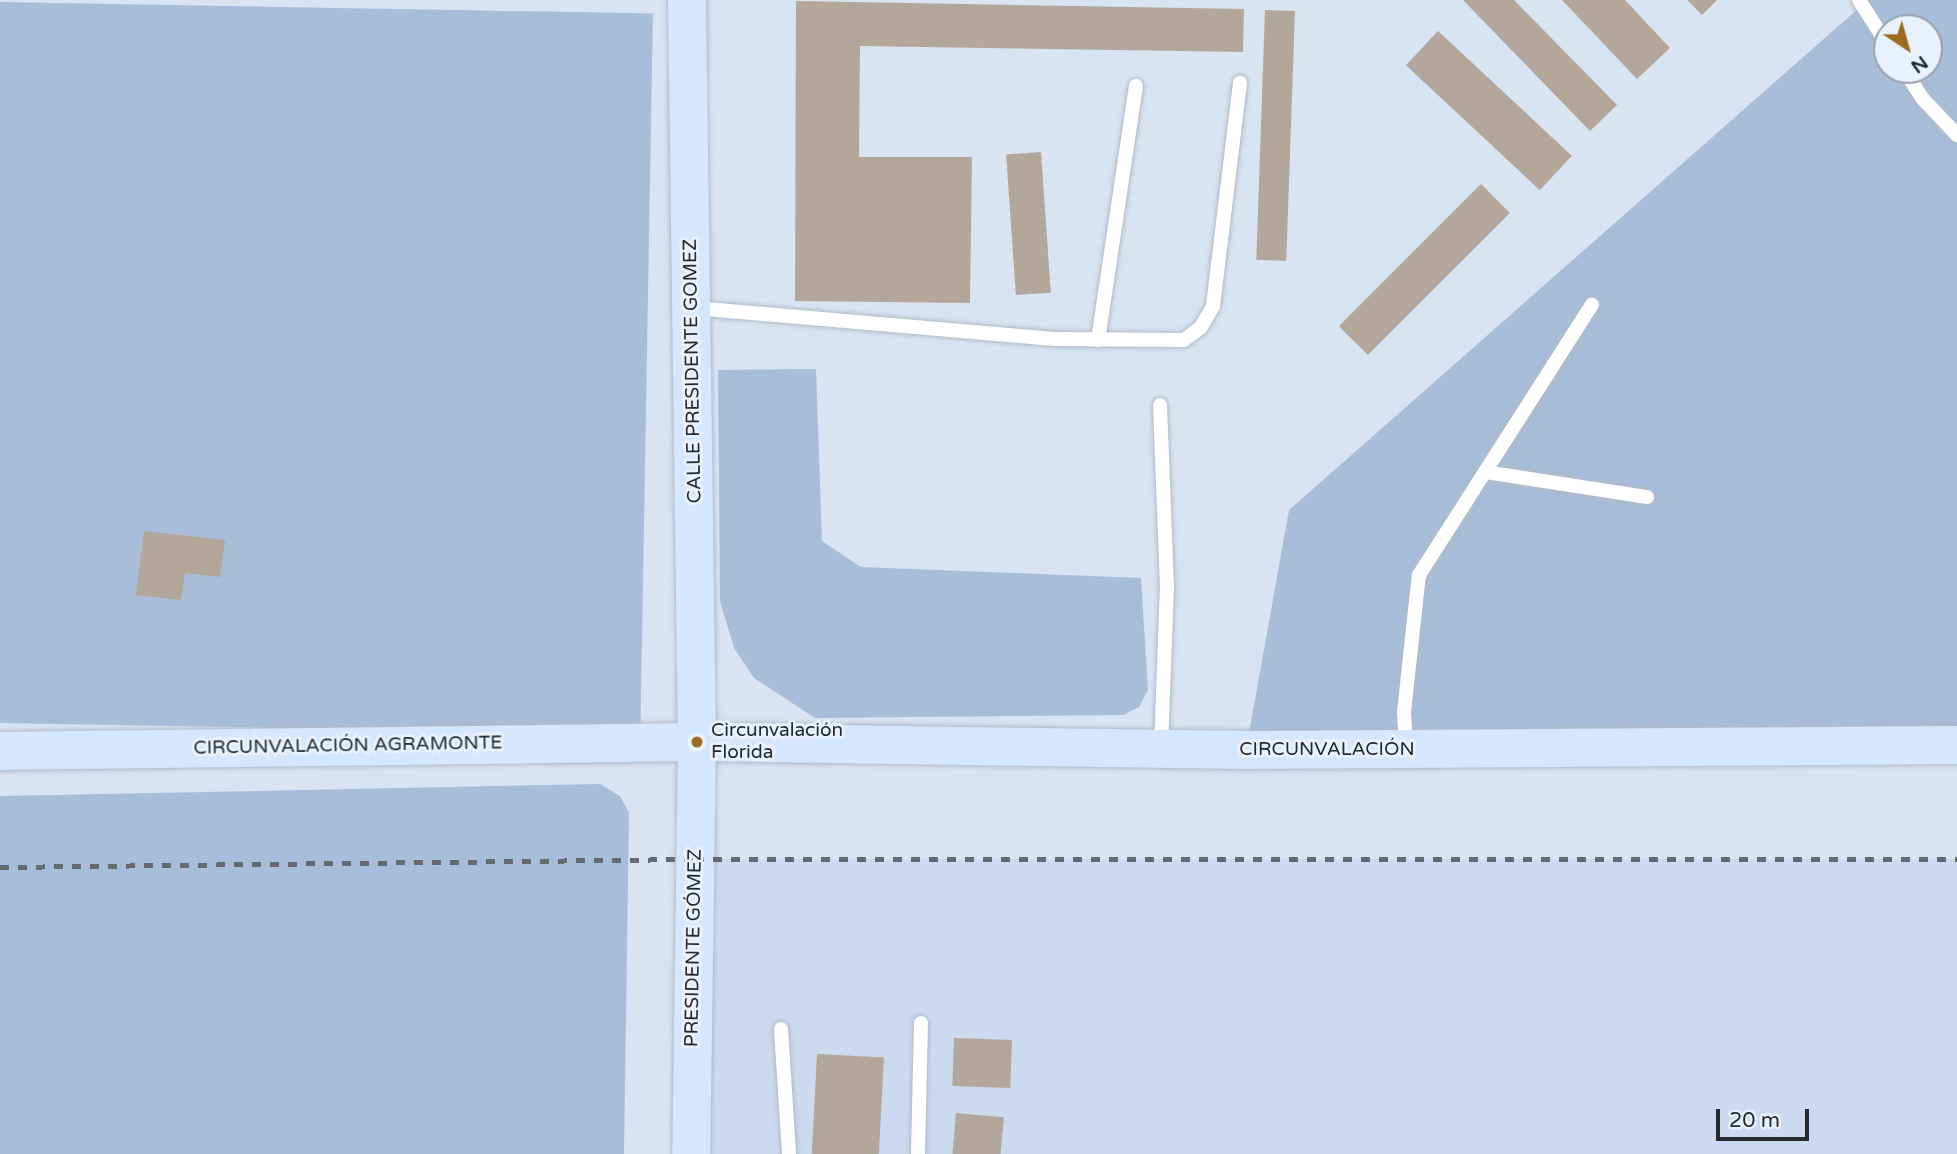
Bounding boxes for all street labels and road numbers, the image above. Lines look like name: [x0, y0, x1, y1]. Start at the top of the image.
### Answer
street label: CALLE PRESIDENTE GOMEZ: [679, 239, 707, 503]
street label: CIRCUNVALACIÓN AGRAMONTE: [193, 732, 503, 760]
street label: CIRCUNVALACIÓN: [1239, 739, 1415, 761]
street label: PRESIDENTE GÓMEZ: [681, 849, 707, 1047]

